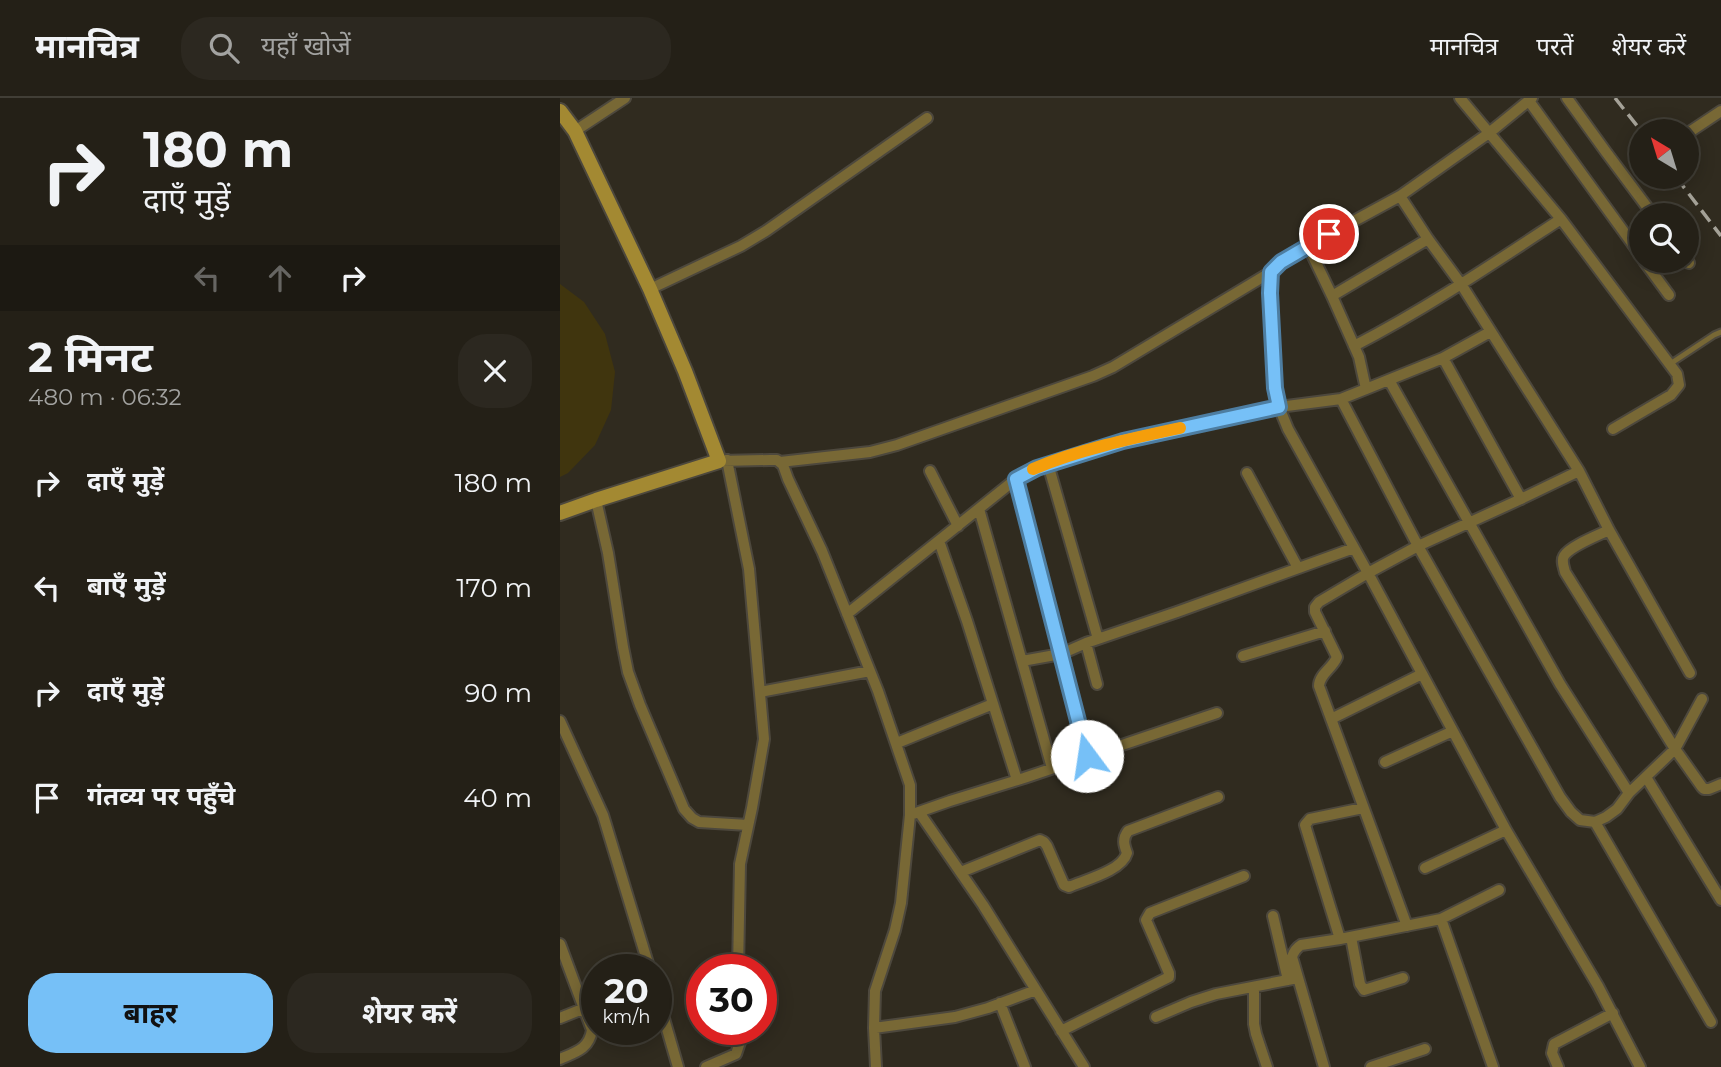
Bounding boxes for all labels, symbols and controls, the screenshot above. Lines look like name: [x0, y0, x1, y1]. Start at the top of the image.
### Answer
search box: [181, 17, 671, 80]
text: मानचित्र: [35, 26, 139, 66]
icon: search: [205, 29, 243, 67]
text: यहाँ खोजें: [261, 30, 351, 62]
text: मानचित्र: [1430, 32, 1498, 61]
text: परतें: [1536, 32, 1573, 61]
text: शेयर करें: [1611, 32, 1686, 61]
north arrow: [1629, 119, 1699, 189]
map controls: [1629, 119, 1699, 273]
text: 180 m: [143, 120, 293, 179]
icon: right: [28, 126, 119, 217]
text: दाएँ मुड़ें: [143, 180, 231, 219]
button: search: [1629, 203, 1699, 273]
pin: [1299, 204, 1359, 264]
icon: arrive: [1310, 215, 1348, 253]
icon: left: [188, 259, 226, 297]
icon: ahead: [261, 259, 299, 297]
icon: right: [334, 259, 372, 297]
text: 2 मिनट: [28, 331, 153, 383]
button: close: [458, 334, 532, 408]
text: 480 m · 06:32: [28, 383, 182, 411]
icon: right: [28, 464, 66, 502]
text: दाएँ मुड़ें: [87, 465, 164, 497]
text: 180 m: [454, 467, 532, 499]
icon: left: [28, 569, 66, 607]
text: बाएँ मुड़ें: [87, 570, 166, 602]
text: 170 m: [456, 572, 532, 604]
icon: right: [28, 674, 66, 712]
text: दाएँ मुड़ें: [87, 675, 164, 707]
text: 90 m: [465, 677, 532, 709]
position arrow: [1050, 719, 1124, 793]
icon: arrive: [28, 779, 66, 817]
text: गंतव्य पर पहुँचे: [87, 780, 235, 812]
text: 40 m: [463, 782, 532, 814]
speed limit sign: 30: [686, 954, 777, 1045]
text: 20: [604, 969, 649, 1012]
button: बाहर: [28, 973, 273, 1053]
button: शेयर करें: [287, 973, 532, 1053]
text: km/h: [602, 1006, 651, 1028]

